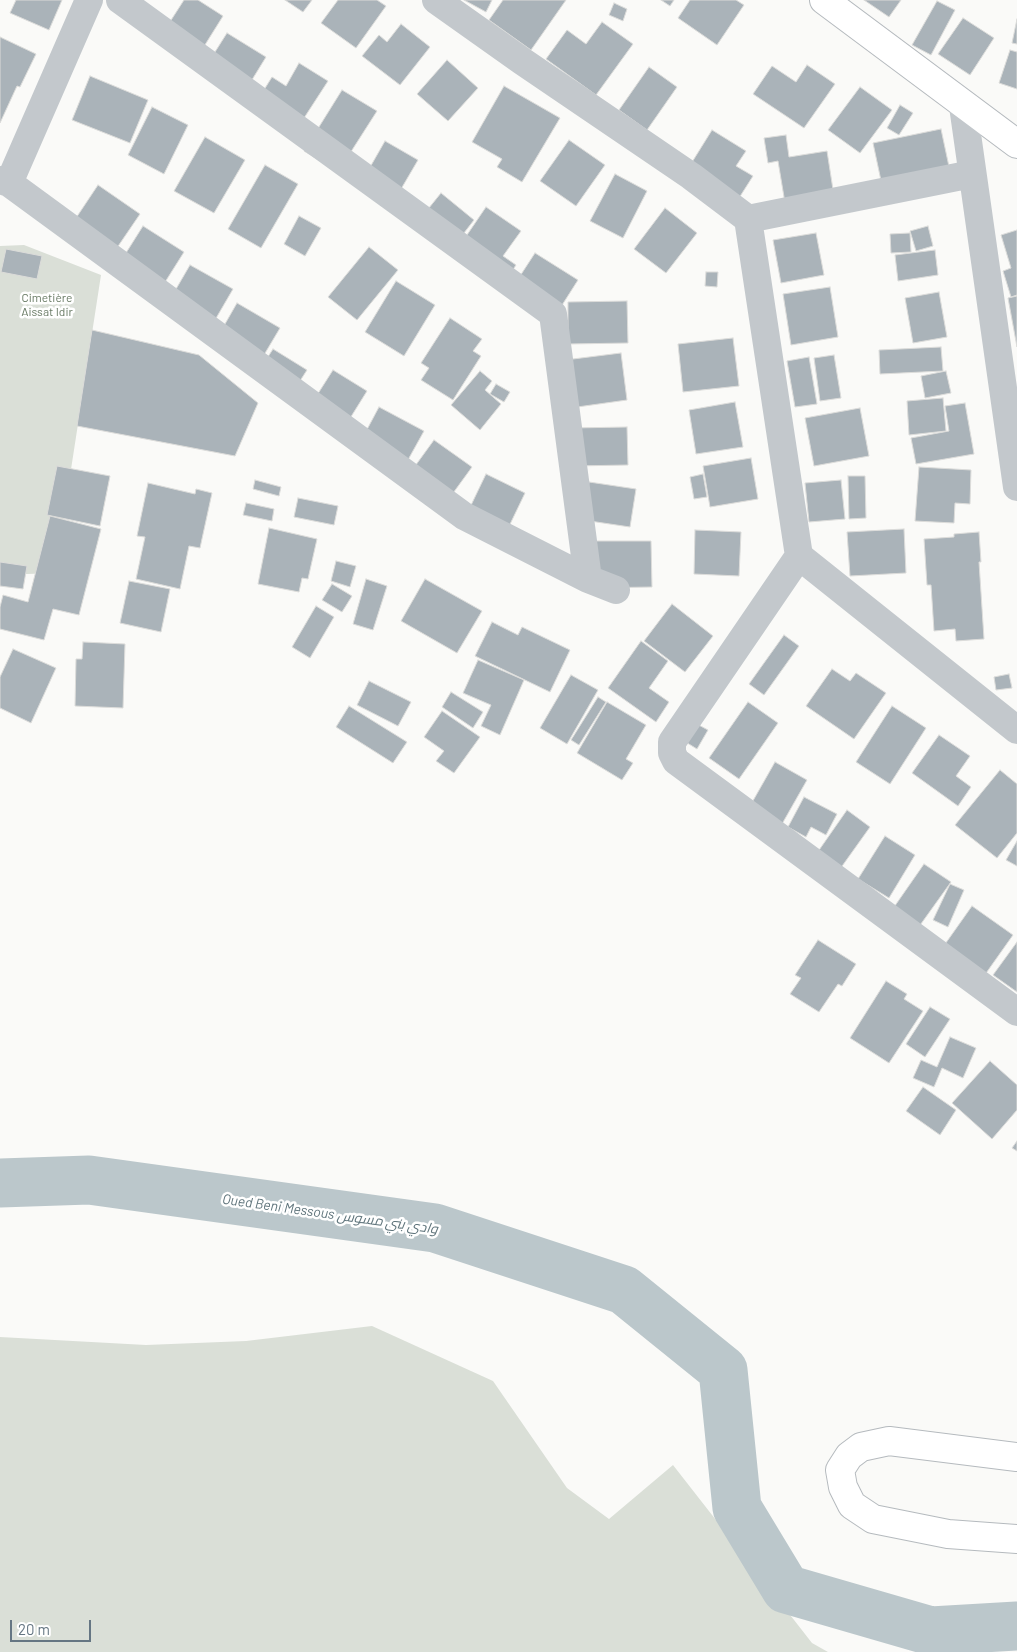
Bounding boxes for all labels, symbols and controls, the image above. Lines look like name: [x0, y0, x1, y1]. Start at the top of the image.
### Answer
park label: Cimetière Aissat Idir: [21, 291, 73, 319]
water label: Oued Beni Messous وادي بني مسوس: [221, 1191, 439, 1237]
scale bar: [12, 1610, 94, 1642]
text: 20 m: [18, 1620, 50, 1638]

